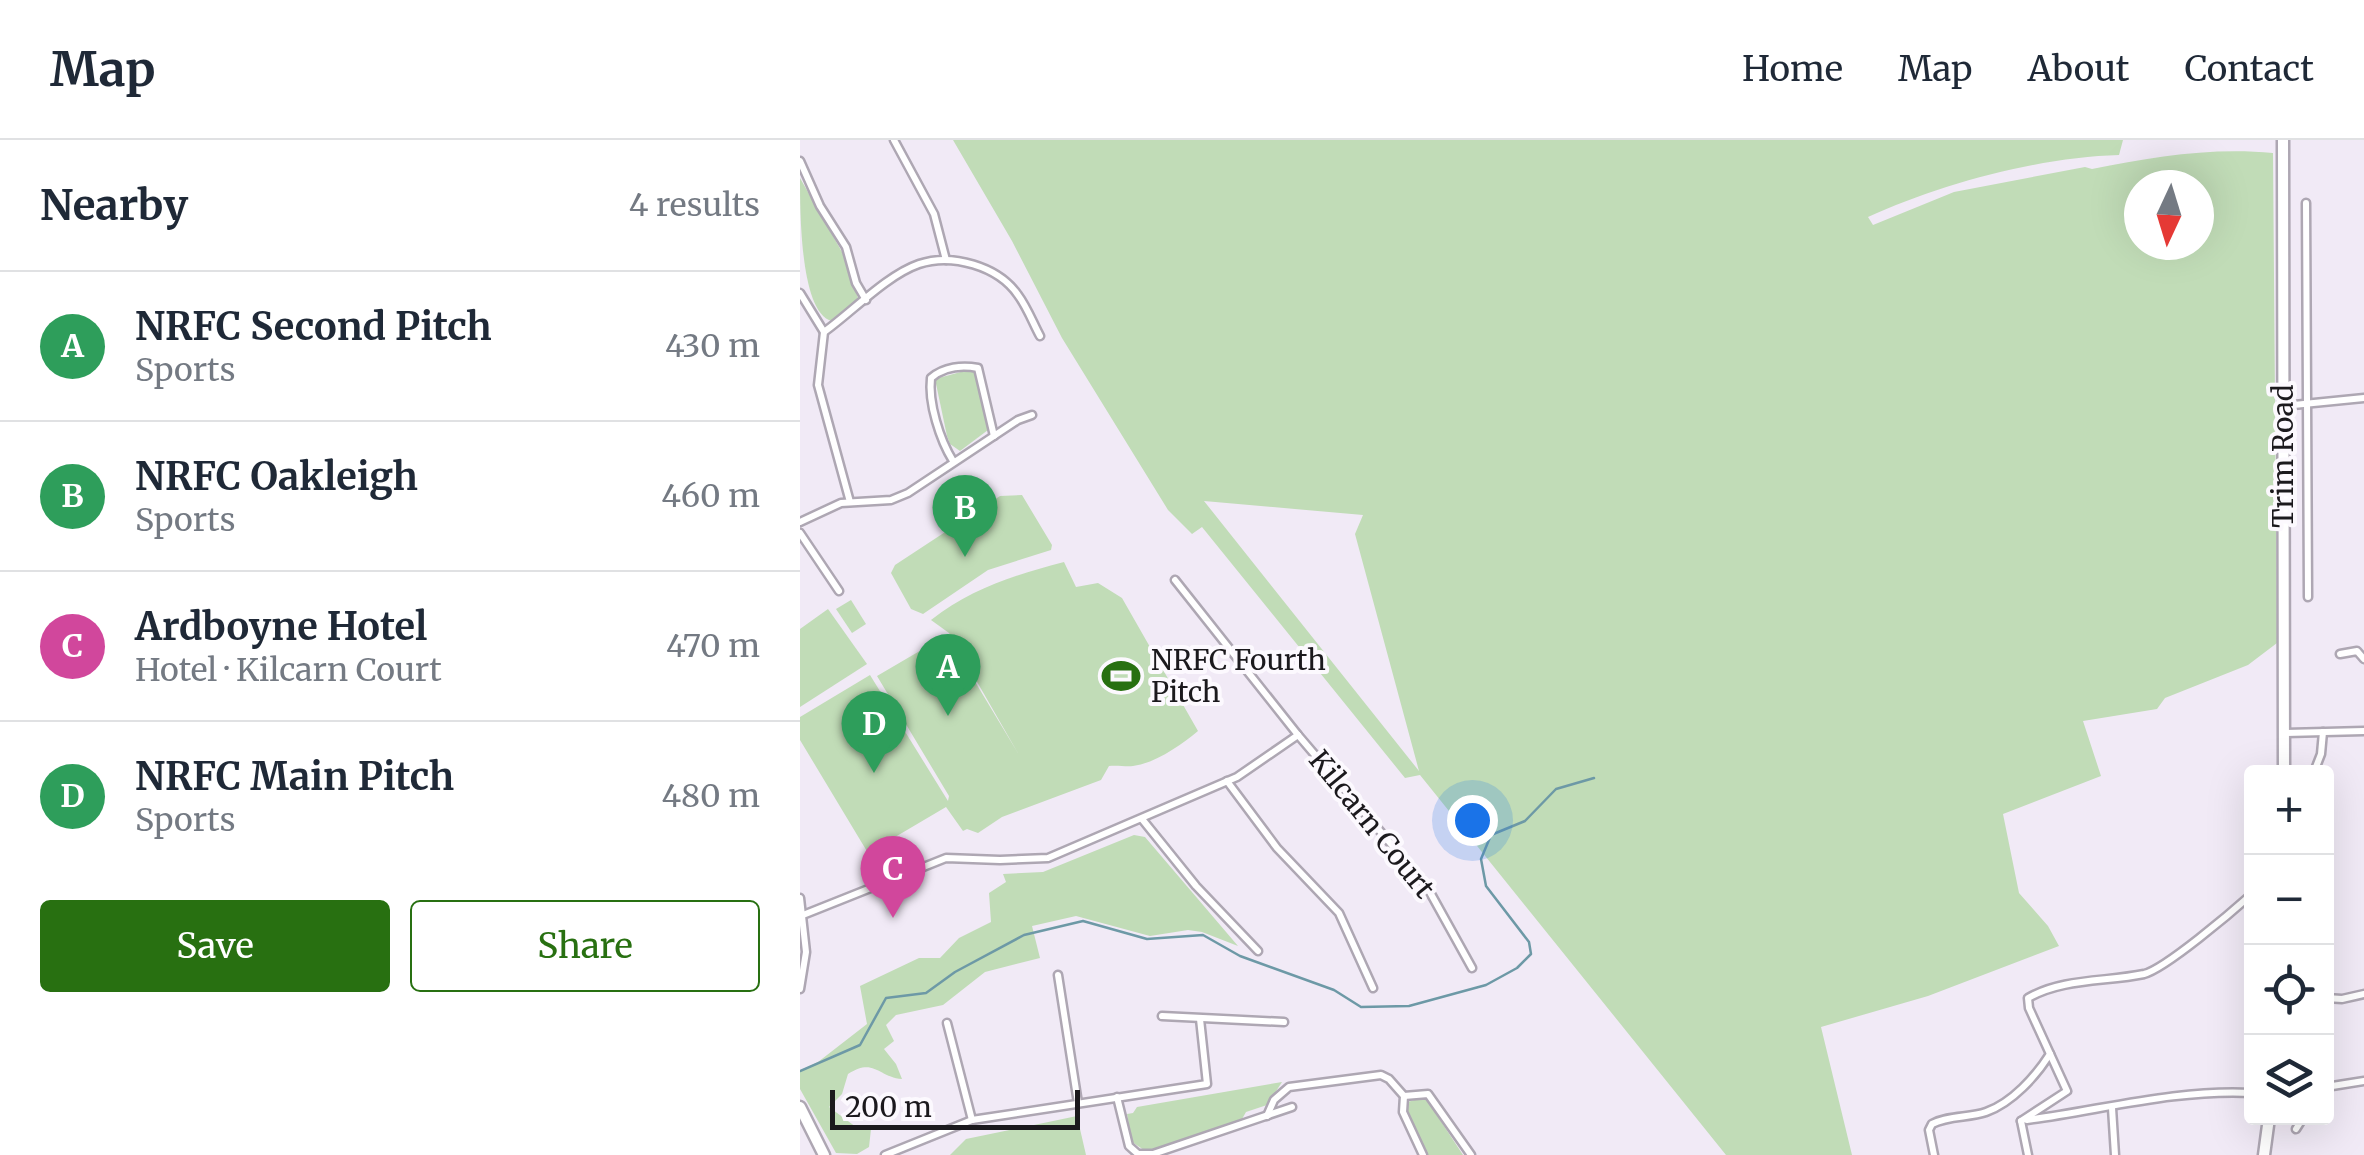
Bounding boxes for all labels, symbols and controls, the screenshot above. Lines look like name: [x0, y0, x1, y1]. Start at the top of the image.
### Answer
text: Map: [50, 39, 155, 99]
text: Home: [1742, 47, 1843, 91]
text: Map: [1898, 47, 1973, 91]
text: About: [2028, 47, 2129, 91]
text: Contact: [2184, 47, 2314, 91]
north arrow: [2124, 170, 2214, 260]
text: Nearby: [40, 179, 188, 231]
text: 4 results: [629, 185, 760, 225]
text: NRFC Second Pitch: [135, 303, 492, 350]
text: A: [61, 326, 84, 366]
text: 430 m: [665, 326, 760, 366]
text: Sports: [135, 350, 235, 390]
street label: Trim Road: [2265, 384, 2301, 528]
text: NRFC Oakleigh: [135, 453, 418, 500]
pin: B: [932, 474, 998, 557]
text: B: [61, 476, 84, 516]
text: 460 m: [661, 476, 760, 516]
text: Sports: [135, 500, 235, 540]
text: Ardboyne Hotel: [135, 603, 427, 650]
text: C: [62, 626, 83, 666]
text: 470 m: [666, 626, 760, 666]
pin: A: [916, 634, 980, 716]
place label: NRFC Fourth Pitch: [1151, 642, 1326, 710]
text: Hotel · Kilcarn Court: [135, 650, 442, 690]
sports icon: NRFC Fourth Pitch: [1100, 655, 1142, 697]
pin: D: [842, 690, 906, 773]
street label: Kilcarn Court: [1301, 743, 1443, 905]
text: NRFC Main Pitch: [135, 753, 454, 800]
map controls: [2244, 765, 2334, 1125]
button: +: [2244, 765, 2334, 855]
text: D: [60, 776, 85, 816]
text: 480 m: [661, 776, 760, 816]
your location: [1447, 795, 1498, 846]
text: Sports: [135, 800, 235, 840]
pin: C: [861, 836, 926, 918]
button: −: [2244, 855, 2334, 945]
button: Save: [40, 900, 390, 992]
button: Share: [410, 900, 760, 992]
button: locate: [2244, 945, 2334, 1035]
button: layers: [2244, 1035, 2334, 1125]
scale bar: [830, 1085, 1080, 1130]
text: 200 m: [845, 1089, 932, 1125]

